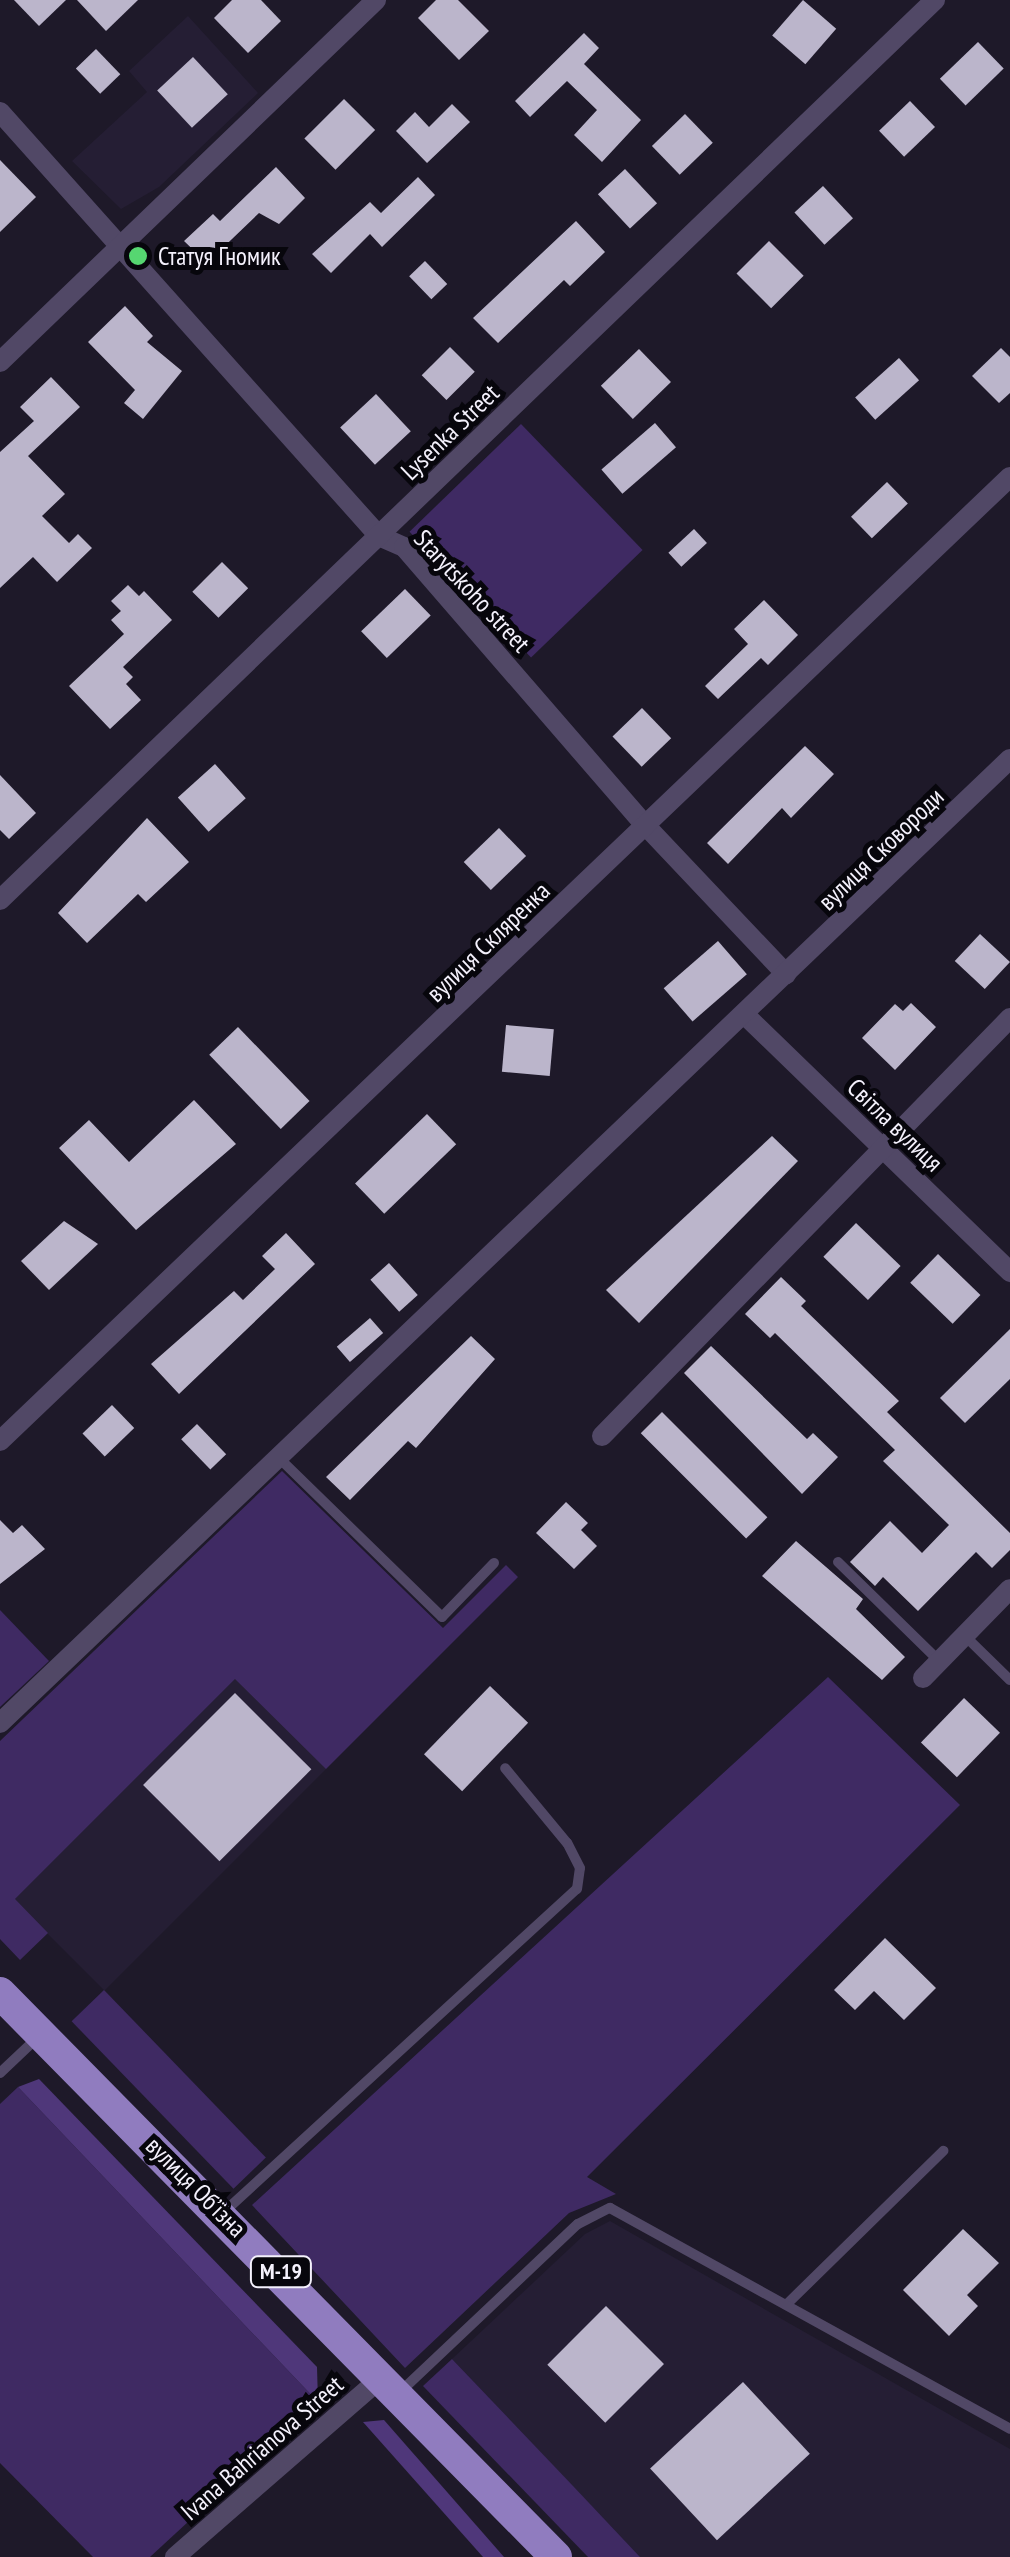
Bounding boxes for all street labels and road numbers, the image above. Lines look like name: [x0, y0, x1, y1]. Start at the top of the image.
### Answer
street label: Lysenka Street: [395, 378, 505, 486]
street label: Starytskoho street: [408, 524, 536, 658]
street label: вулиця Сковороди: [812, 782, 950, 916]
street label: вулиця Скляренка: [420, 876, 556, 1008]
street label: Світла вулиця: [841, 1072, 949, 1178]
street label: вулиця Об’їзна: [140, 2131, 252, 2243]
road number: М-19: [248, 2255, 314, 2289]
street label: Ivana Bahrianova Street: [175, 2369, 349, 2527]

